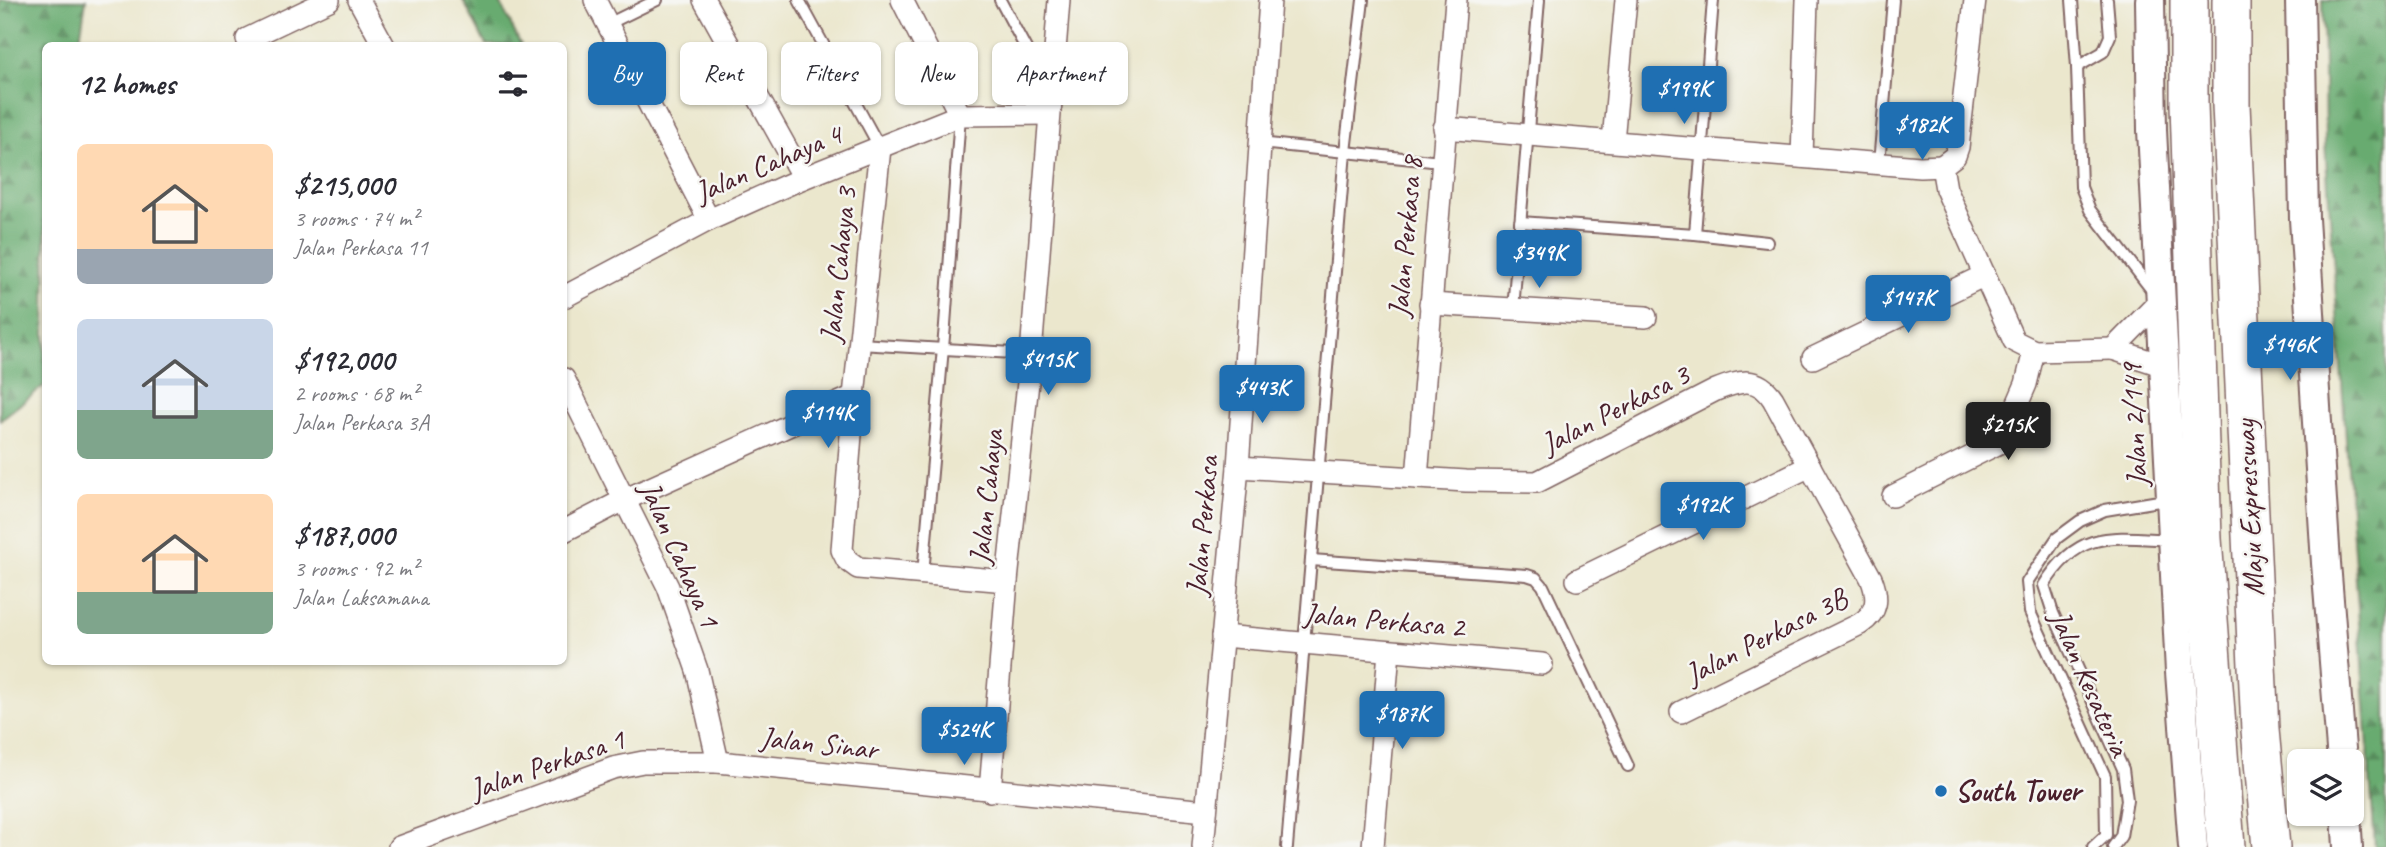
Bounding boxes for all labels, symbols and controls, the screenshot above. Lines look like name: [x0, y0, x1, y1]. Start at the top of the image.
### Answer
chip: Buy: [588, 42, 666, 105]
chip: Rent: [680, 42, 767, 105]
chip: Filters: [781, 42, 881, 105]
chip: New: [895, 42, 978, 105]
chip: Apartment: [992, 42, 1128, 105]
text: 12 homes: [77, 65, 175, 103]
icon: filters: [494, 65, 532, 103]
pin: $199K: [1635, 66, 1733, 126]
text: $199K: [1658, 74, 1710, 103]
pin: $182K: [1873, 102, 1971, 162]
text: $182K: [1895, 110, 1949, 139]
street label: Jalan Cahaya 4: [687, 114, 849, 212]
street label: Jalan Perkasa 8: [1379, 153, 1431, 321]
text: $215,000: [294, 166, 394, 204]
icon: home: [133, 172, 217, 256]
street label: Jalan Cahaya 3: [811, 183, 865, 346]
text: 3 rooms · 74 m²: [294, 204, 418, 233]
pin: $349K: [1490, 230, 1588, 290]
text: Jalan Perkasa 11: [294, 233, 428, 262]
text: $349K: [1513, 238, 1565, 267]
pin: $147K: [1859, 276, 1957, 335]
text: $147K: [1882, 283, 1935, 312]
pin: $146K: [2241, 322, 2339, 382]
text: $146K: [2263, 330, 2317, 359]
pin: $415K: [999, 338, 1097, 397]
text: $192,000: [294, 341, 394, 379]
text: $415K: [1022, 345, 1074, 374]
icon: home: [133, 347, 217, 431]
street label: Jalan Perkasa 3: [1533, 354, 1698, 463]
street label: Jalan 2/149: [2112, 360, 2156, 490]
pin: $443K: [1213, 366, 1311, 425]
text: $443K: [1235, 373, 1289, 402]
text: 2 rooms · 68 m²: [294, 379, 418, 408]
pin: $114K: [779, 391, 877, 450]
text: $114K: [801, 398, 855, 427]
pin: $215K: [1959, 402, 2057, 462]
text: Jalan Perkasa 3A: [294, 408, 429, 437]
text: $215K: [1982, 410, 2034, 439]
street label: Maju Expressway: [2225, 417, 2273, 597]
street label: Jalan Cahaya: [960, 426, 1012, 568]
street label: Jalan Perkasa: [1177, 453, 1227, 600]
street label: Jalan Cahaya 1: [630, 473, 730, 634]
pin: $192K: [1654, 482, 1752, 542]
text: $192K: [1677, 490, 1729, 519]
text: $187,000: [294, 516, 394, 554]
icon: home: [133, 522, 217, 606]
text: 3 rooms · 92 m²: [294, 554, 418, 583]
street label: Jalan Perkasa 3B: [1677, 578, 1855, 694]
text: Jalan Laksamana: [294, 583, 428, 612]
street label: Jalan Perkasa 2: [1300, 594, 1468, 646]
street label: Jalan Kesateria: [2040, 602, 2140, 764]
pin: $187K: [1353, 692, 1451, 751]
text: $187K: [1376, 699, 1429, 728]
pin: $524K: [915, 708, 1013, 767]
text: $524K: [938, 715, 990, 744]
street label: Jalan Sinar: [757, 718, 883, 768]
street label: Jalan Perkasa 1: [463, 719, 631, 809]
map controls: [2287, 749, 2364, 826]
button: layers: [2287, 749, 2364, 826]
place label: South Tower: [1955, 772, 2084, 810]
marker: South Tower: [1933, 783, 1949, 799]

